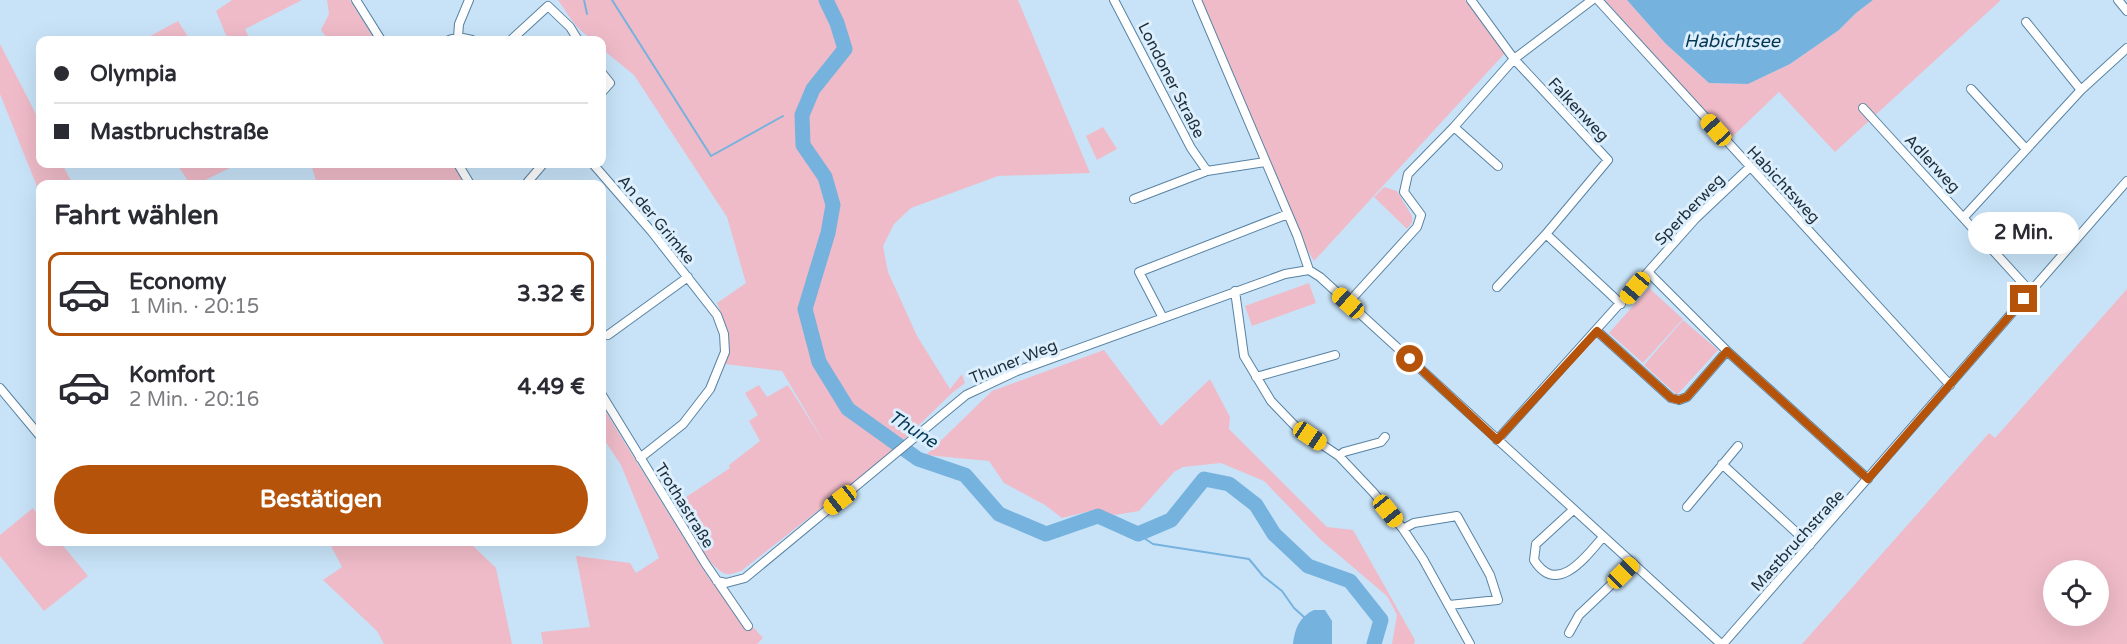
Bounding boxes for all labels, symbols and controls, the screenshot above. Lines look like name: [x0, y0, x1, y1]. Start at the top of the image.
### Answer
street label: Londoner Straße: [1133, 19, 1209, 142]
water label: Habichtsee: [1684, 30, 1781, 52]
text: Olympia: [90, 61, 177, 87]
street label: Falkenweg: [1544, 73, 1613, 146]
car: [1697, 111, 1735, 149]
text: Mastbruchstraße: [90, 119, 269, 145]
street label: Adlerweg: [1900, 130, 1964, 197]
street label: Habichtsweg: [1742, 142, 1824, 228]
street label: Sperberweg: [1651, 170, 1729, 250]
street label: An der Grimke: [613, 171, 699, 268]
text: Fahrt wählen: [54, 199, 219, 232]
callout: 2 Min.: [1968, 212, 2080, 254]
text: 2 Min.: [1994, 221, 2053, 245]
icon: car: [57, 267, 111, 321]
car: [1617, 268, 1653, 308]
text: Economy: [129, 269, 226, 295]
text: 3.32 €: [517, 281, 585, 307]
car: [1329, 284, 1367, 322]
route end: [2010, 285, 2037, 312]
text: 1 Min. · 20:15: [129, 295, 259, 319]
street label: Thuner Weg: [967, 335, 1060, 389]
route start: [1396, 345, 1423, 372]
icon: car: [57, 360, 111, 414]
text: Komfort: [129, 362, 215, 388]
text: 4.49 €: [518, 374, 585, 400]
text: 2 Min. · 20:16: [129, 388, 259, 412]
water label: Thune: [884, 405, 942, 453]
car: [1290, 418, 1330, 454]
street label: Trothastraße: [650, 459, 718, 552]
button: Bestätigen: [54, 465, 588, 534]
car: [820, 482, 860, 518]
street label: Mastbruchstraße: [1747, 486, 1849, 596]
car: [1370, 491, 1406, 531]
car: [1604, 554, 1642, 592]
map controls: [2043, 560, 2109, 626]
button: locate: [2043, 560, 2109, 626]

